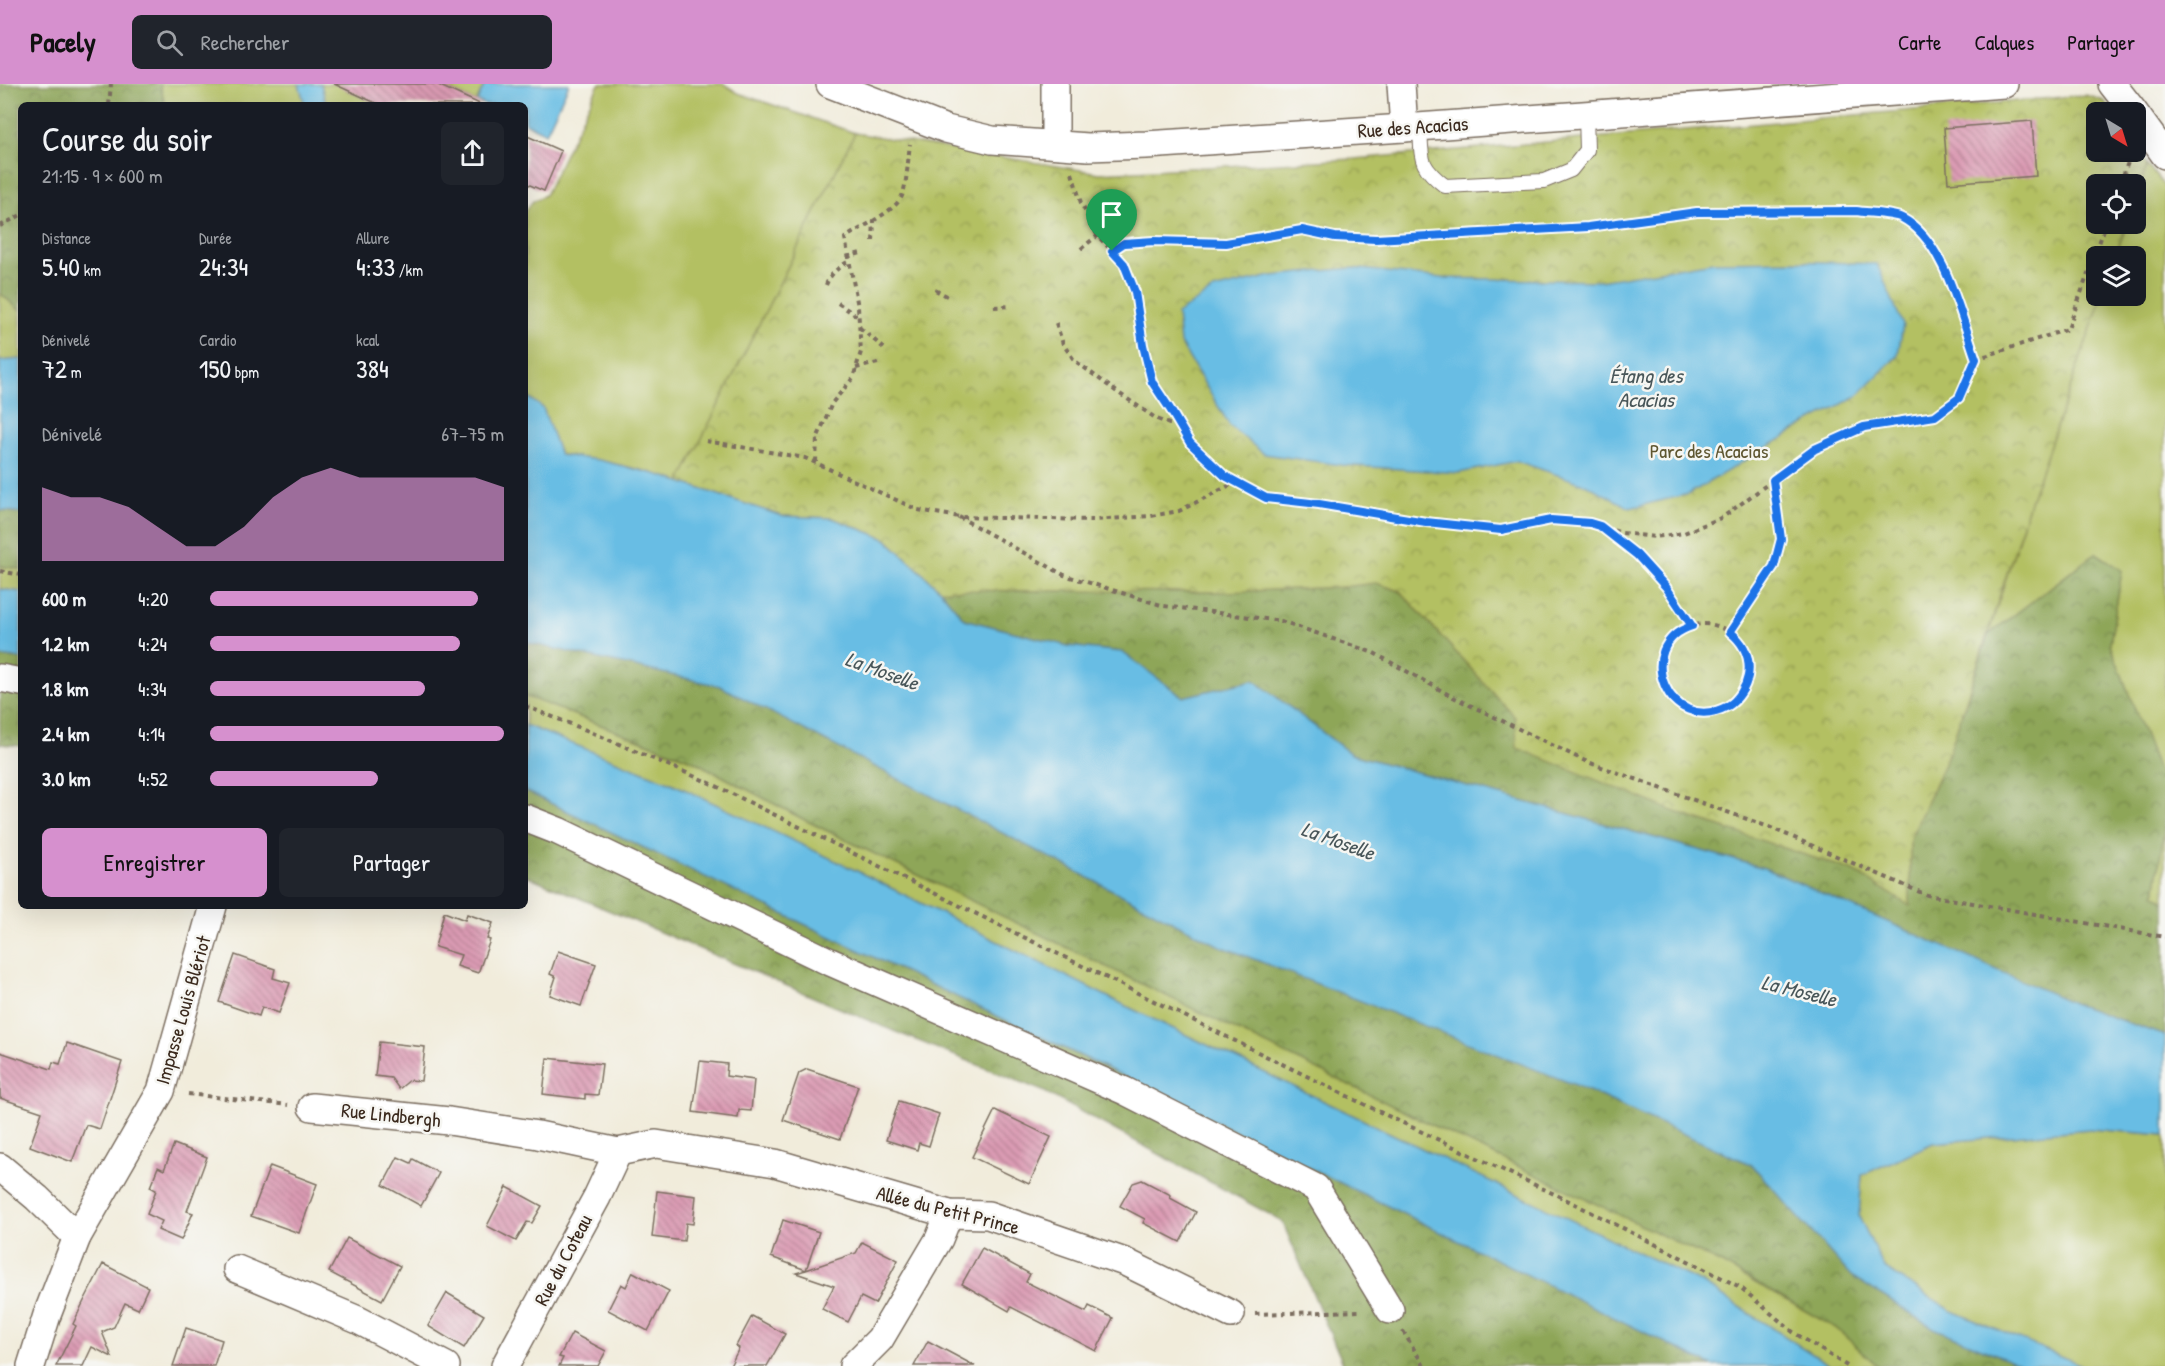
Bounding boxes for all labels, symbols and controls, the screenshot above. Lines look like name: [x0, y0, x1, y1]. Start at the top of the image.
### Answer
search box: [132, 15, 552, 69]
text: Pacely: [30, 23, 96, 61]
icon: search: [153, 26, 186, 59]
text: Rechercher: [201, 27, 290, 57]
text: Carte: [1898, 28, 1941, 57]
text: Calques: [1974, 28, 2034, 57]
text: Partager: [2067, 28, 2135, 57]
north arrow: [2086, 102, 2146, 162]
map controls: [2086, 102, 2146, 306]
street label: Rue des Acacias: [1357, 109, 1469, 144]
text: Course du soir: [42, 117, 212, 161]
button: share: [441, 122, 504, 185]
text: 21:15 · 9 × 600 m: [42, 162, 163, 189]
button: locate: [2086, 174, 2146, 234]
pin: [1086, 189, 1137, 251]
icon: arrive: [1095, 198, 1128, 231]
text: Distance: [42, 227, 91, 249]
text: Durée: [199, 227, 232, 249]
text: Allure: [356, 227, 390, 249]
button: layers: [2086, 246, 2146, 306]
text: 5.40: [42, 249, 80, 284]
text: 24:34: [199, 249, 248, 284]
text: 4:33: [356, 249, 395, 284]
text: km: [80, 259, 101, 281]
text: /km: [395, 259, 423, 281]
text: Dénivelé: [42, 329, 90, 351]
text: Cardio: [199, 329, 236, 351]
text: kcal: [356, 329, 379, 351]
text: 72: [42, 351, 67, 386]
text: 150: [199, 351, 231, 386]
text: 384: [356, 351, 389, 386]
text: m: [67, 361, 82, 383]
text: bpm: [231, 361, 259, 383]
water label: Étang des Acacias: [1609, 361, 1684, 414]
text: Dénivelé: [42, 420, 102, 447]
text: 67–75 m: [441, 420, 504, 447]
park label: Parc des Acacias: [1650, 437, 1769, 464]
text: 600 m: [42, 585, 86, 612]
text: 4:20: [138, 585, 168, 612]
text: 1.2 km: [42, 630, 89, 657]
text: 4:24: [138, 630, 167, 657]
water label: La Moselle: [842, 644, 924, 698]
text: 1.8 km: [42, 675, 89, 702]
text: 4:34: [138, 675, 167, 702]
text: 2.4 km: [42, 720, 90, 747]
text: 4:14: [138, 720, 165, 747]
text: 3.0 km: [42, 765, 91, 792]
text: 4:52: [138, 765, 168, 792]
water label: La Moselle: [1298, 814, 1380, 868]
button: Enregistrer: [42, 828, 267, 897]
button: Partager: [279, 828, 504, 897]
street label: Impasse Louis Blériot: [148, 931, 217, 1087]
water label: La Moselle: [1759, 967, 1841, 1014]
street label: Rue Lindbergh: [340, 1096, 442, 1133]
street label: Allée du Petit Prince: [874, 1179, 1022, 1240]
street label: Rue du Coteau: [527, 1209, 598, 1310]

